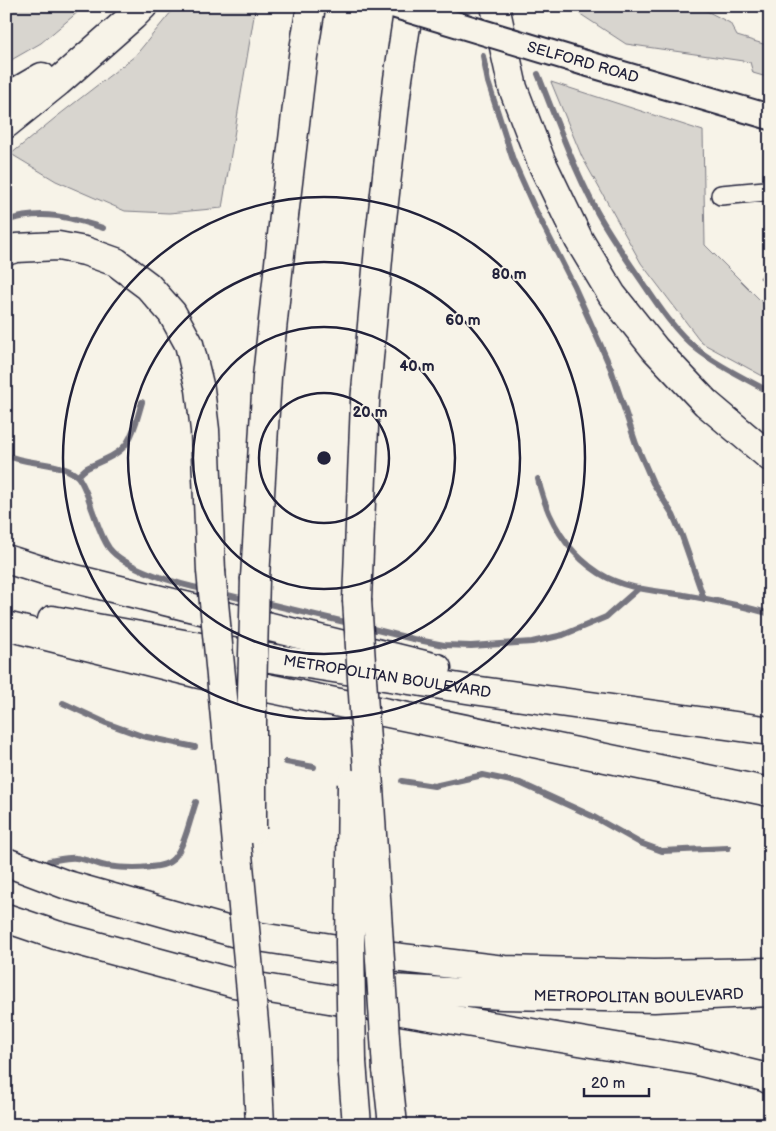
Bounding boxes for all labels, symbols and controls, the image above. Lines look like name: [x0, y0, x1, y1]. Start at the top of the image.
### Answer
street label: SELFORD ROAD: [525, 37, 641, 88]
text: 80 m: [491, 265, 527, 284]
text: 60 m: [445, 311, 481, 330]
text: 40 m: [399, 357, 435, 376]
text: 20 m: [353, 403, 388, 422]
centre of rings: [315, 449, 333, 467]
street label: METROPOLITAN BOULEVARD: [282, 651, 492, 702]
street label: METROPOLITAN BOULEVARD: [533, 984, 744, 1008]
scale bar: [584, 1066, 648, 1098]
text: 20 m: [591, 1074, 625, 1093]

